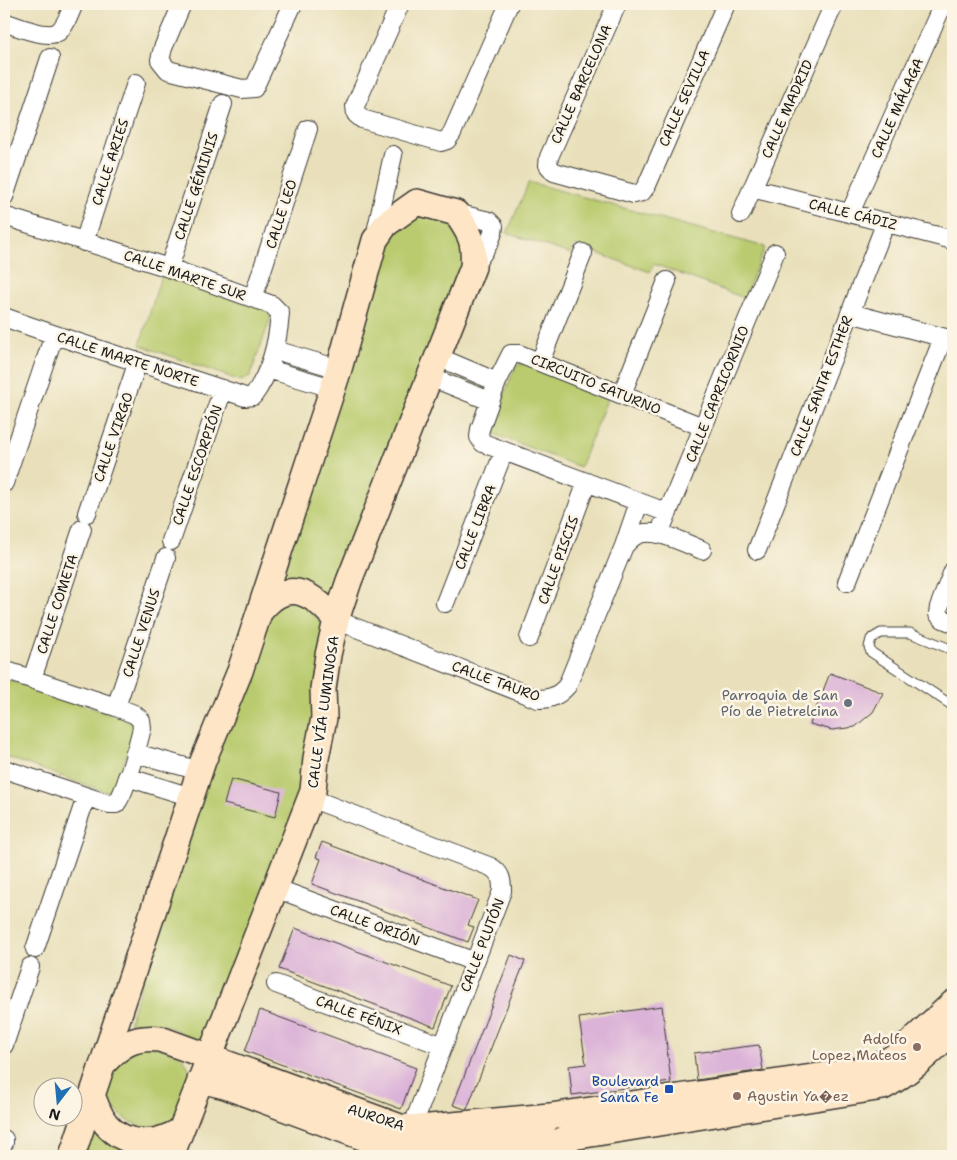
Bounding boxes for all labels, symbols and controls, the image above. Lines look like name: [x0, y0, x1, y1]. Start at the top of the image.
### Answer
street label: CALLE BARCELONA: [547, 21, 615, 147]
street label: CALLE SEVILLA: [655, 47, 713, 149]
street label: CALLE MÁLAGA: [867, 55, 927, 161]
street label: CALLE MADRID: [757, 57, 817, 161]
street label: CALLE ARIES: [87, 116, 133, 208]
street label: CALLE GÉMINIS: [170, 129, 222, 242]
street label: CALLE LEO: [261, 177, 301, 251]
street label: CALLE CÁDIZ: [807, 194, 899, 234]
street label: CALLE MARTE SUR: [122, 246, 249, 304]
street label: CALLE SANTA ESTHER: [786, 313, 856, 459]
street label: CALLE CAPRICORNIO: [681, 323, 753, 465]
street label: CALLE MARTE NORTE: [55, 328, 201, 391]
street label: CIRCUITO SATURNO: [528, 350, 664, 418]
street label: CALLE VIRGO: [89, 390, 137, 484]
street label: CALLE ESCORPIÓN: [168, 402, 226, 528]
street label: CALLE LIBRA: [450, 482, 500, 572]
street label: CALLE PISCIS: [534, 513, 582, 607]
street label: CALLE COMETA: [32, 552, 82, 656]
street label: CALLE VENUS: [118, 586, 164, 680]
street label: CALLE VÍA LUMINOSA: [303, 635, 343, 789]
street label: CALLE TAURO: [449, 657, 543, 705]
place label: Parroquia de San Pío de Pietrelcina: [721, 686, 838, 720]
marker: Parroquia de San Pío de Pietrelcina: [842, 697, 854, 709]
street label: CALLE PLUTÓN: [456, 896, 508, 994]
street label: CALLE ORIÓN: [328, 900, 422, 950]
street label: CALLE FÉNIX: [313, 991, 405, 1039]
place label: Adolfo Lopez Mateos: [812, 1030, 907, 1064]
marker: Adolfo Lopez Mateos: [911, 1041, 923, 1053]
place label: Boulevard Santa Fe: [592, 1072, 659, 1106]
north arrow: [32, 1078, 82, 1128]
marker: Boulevard Santa Fe: [663, 1083, 675, 1095]
place label: Agustin Ya�ez: [747, 1087, 849, 1105]
marker: Agustin Ya�ez: [731, 1090, 743, 1102]
street label: AURORA: [345, 1099, 407, 1135]
text: N: [47, 1104, 62, 1125]

